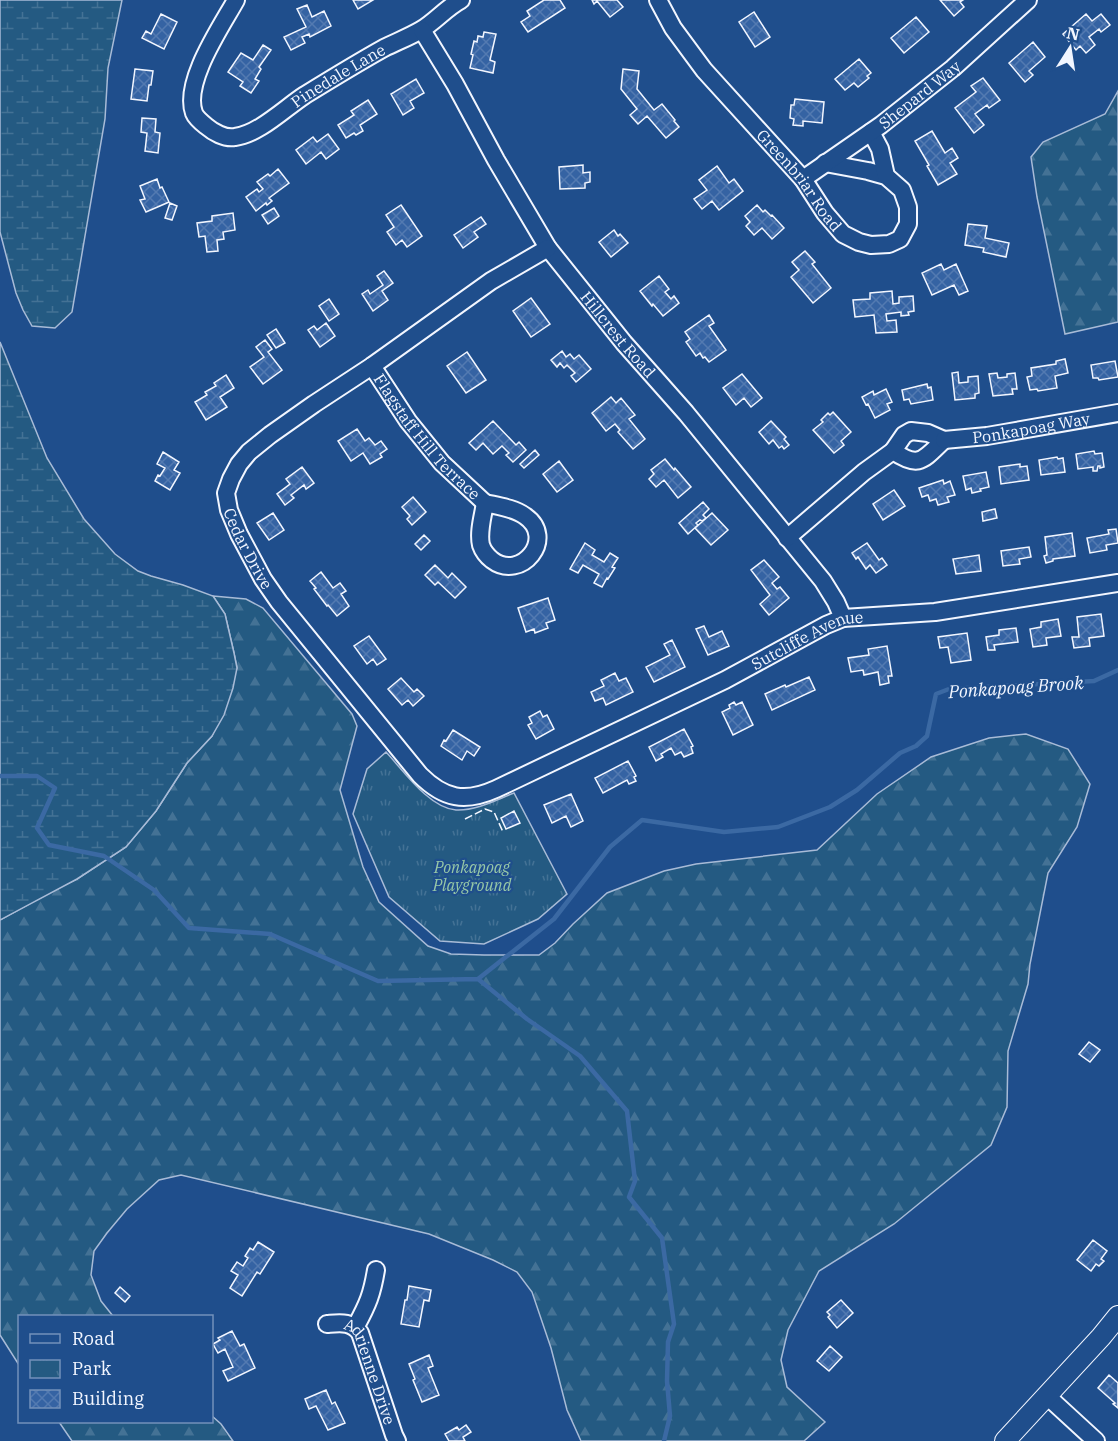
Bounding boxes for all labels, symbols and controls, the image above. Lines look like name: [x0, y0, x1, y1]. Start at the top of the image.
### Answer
north arrow: [1040, 18, 1100, 78]
text: N: [1065, 22, 1081, 44]
street label: Pinedale Lane: [287, 39, 389, 112]
street label: Shepard Way: [875, 56, 965, 133]
street label: Greenbriar Road: [753, 125, 846, 236]
street label: Hillcrest Road: [576, 287, 660, 382]
street label: Flagstaff Hill Terrace: [370, 370, 485, 504]
street label: Ponkapoag Way: [971, 408, 1092, 447]
street label: Cedar Drive: [219, 505, 277, 593]
street label: Sutcliffe Avenue: [748, 607, 864, 674]
water label: Ponkapoag Brook: [947, 671, 1085, 703]
park label: Ponkapoag Playground: [432, 857, 512, 895]
street label: Adrienne Drive: [341, 1314, 400, 1427]
legend: [18, 1315, 213, 1423]
text: Road: [72, 1327, 115, 1350]
text: Park: [72, 1357, 112, 1380]
text: Building: [72, 1387, 144, 1410]

